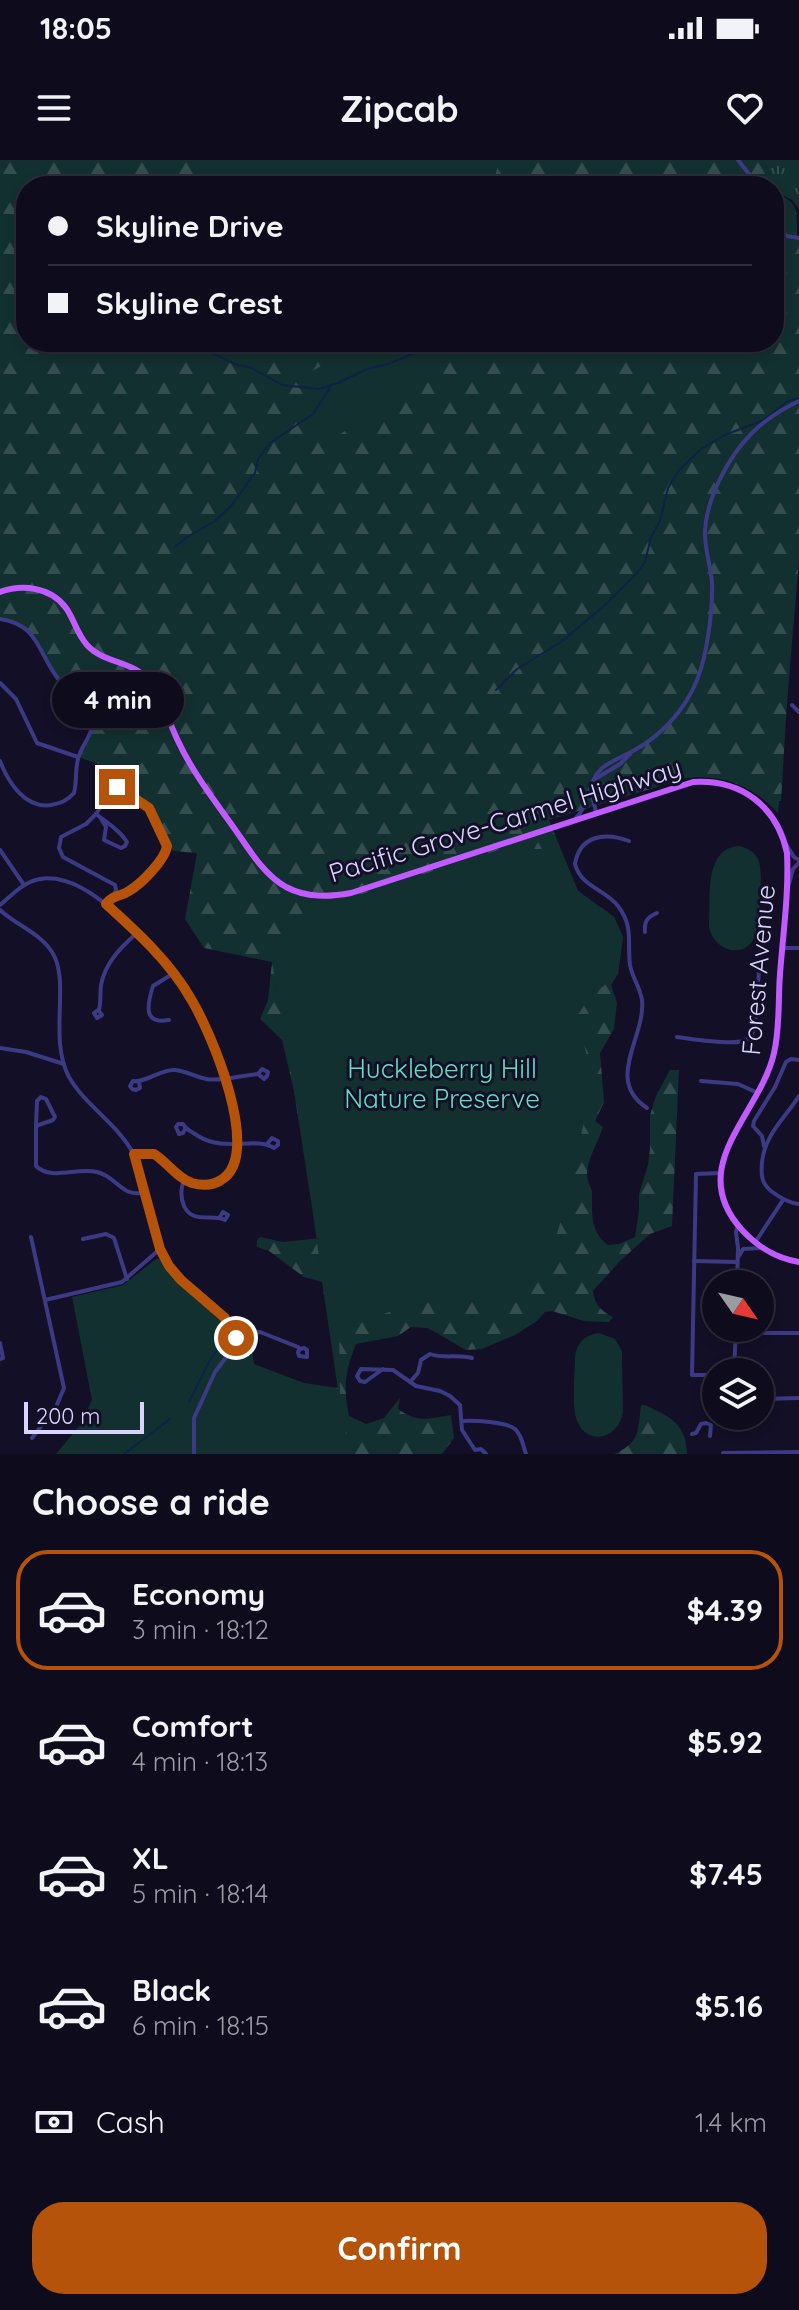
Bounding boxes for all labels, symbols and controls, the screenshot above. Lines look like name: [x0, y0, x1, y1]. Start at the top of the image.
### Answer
text: 18:05: [40, 9, 112, 47]
icon: menu: [32, 86, 76, 130]
text: Zipcab: [340, 86, 459, 131]
icon: heart: [723, 86, 767, 130]
text: Skyline Drive: [96, 207, 284, 245]
text: Skyline Crest: [96, 284, 283, 322]
callout: 4 min: [51, 671, 183, 727]
text: 4 min: [84, 683, 152, 716]
street label: Pacific Grove-Carmel Highway: [325, 751, 685, 889]
route end: [99, 769, 135, 805]
street label: Forest Avenue: [734, 883, 782, 1057]
park label: Huckleberry Hill Nature Preserve: [344, 1052, 540, 1115]
north arrow: [702, 1270, 774, 1342]
map controls: [702, 1270, 774, 1430]
route start: [218, 1320, 254, 1356]
button: layers: [702, 1358, 774, 1430]
scale bar: [24, 1398, 144, 1434]
text: 200 m: [36, 1402, 100, 1430]
text: Choose a ride: [32, 1479, 270, 1524]
icon: car: [36, 1574, 108, 1646]
text: Economy: [132, 1575, 265, 1613]
text: $4.39: [687, 1591, 763, 1629]
text: 3 min · 18:12: [132, 1613, 269, 1646]
icon: car: [36, 1706, 108, 1778]
text: Comfort: [132, 1707, 253, 1745]
text: $5.92: [687, 1723, 763, 1761]
text: 4 min · 18:13: [132, 1745, 268, 1778]
icon: car: [36, 1838, 108, 1910]
text: XL: [132, 1839, 169, 1877]
text: $7.45: [689, 1855, 763, 1893]
text: 5 min · 18:14: [132, 1877, 268, 1910]
icon: car: [36, 1970, 108, 2042]
text: Black: [132, 1971, 211, 2009]
text: $5.16: [695, 1987, 763, 2025]
text: 6 min · 18:15: [132, 2009, 269, 2042]
icon: cash: [32, 2100, 76, 2144]
text: Cash: [96, 2103, 165, 2141]
text: 1.4 km: [695, 2106, 767, 2139]
button: Confirm: [32, 2202, 767, 2294]

